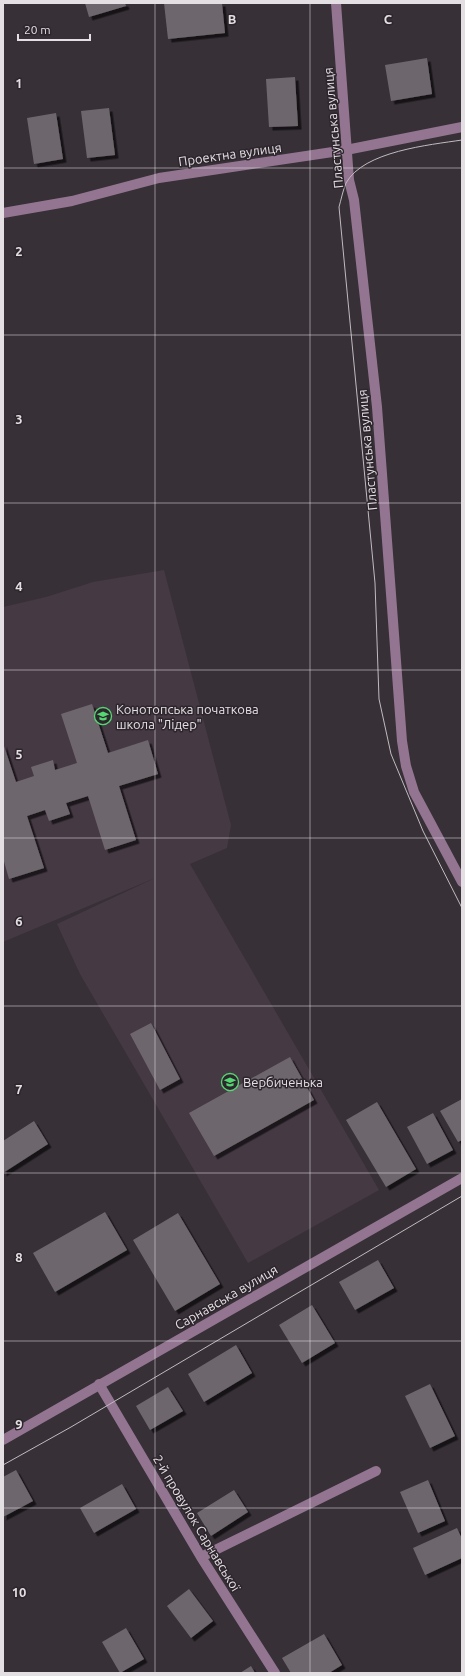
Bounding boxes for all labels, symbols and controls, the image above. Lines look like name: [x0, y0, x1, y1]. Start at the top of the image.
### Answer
text: B: [228, 12, 237, 26]
text: C: [384, 12, 393, 26]
scale bar: [18, 16, 90, 42]
text: 20 m: [24, 23, 51, 36]
street label: Пластунська вулиця: [321, 67, 345, 189]
text: 1: [15, 76, 23, 90]
street label: Проектна вулиця: [177, 140, 283, 168]
text: 2: [15, 244, 23, 258]
street label: Пластунська вулиця: [355, 389, 379, 511]
text: 3: [15, 412, 23, 426]
text: 4: [15, 579, 23, 593]
place label: Конотопська початкова школа "Лідер": [116, 702, 259, 731]
school or university icon: Конотопська початкова школа "Лідер": [93, 706, 113, 726]
text: 5: [15, 747, 23, 761]
text: 6: [15, 914, 23, 928]
school or university icon: Вербиченька: [220, 1072, 240, 1092]
place label: Вербиченька: [243, 1075, 323, 1089]
text: 7: [15, 1082, 23, 1096]
text: 8: [15, 1250, 23, 1264]
street label: Сарнавська вулиця: [172, 1262, 280, 1332]
text: 9: [15, 1417, 23, 1431]
street label: 2-й провулок Сарнавської: [151, 1452, 244, 1594]
text: 10: [12, 1585, 26, 1599]

